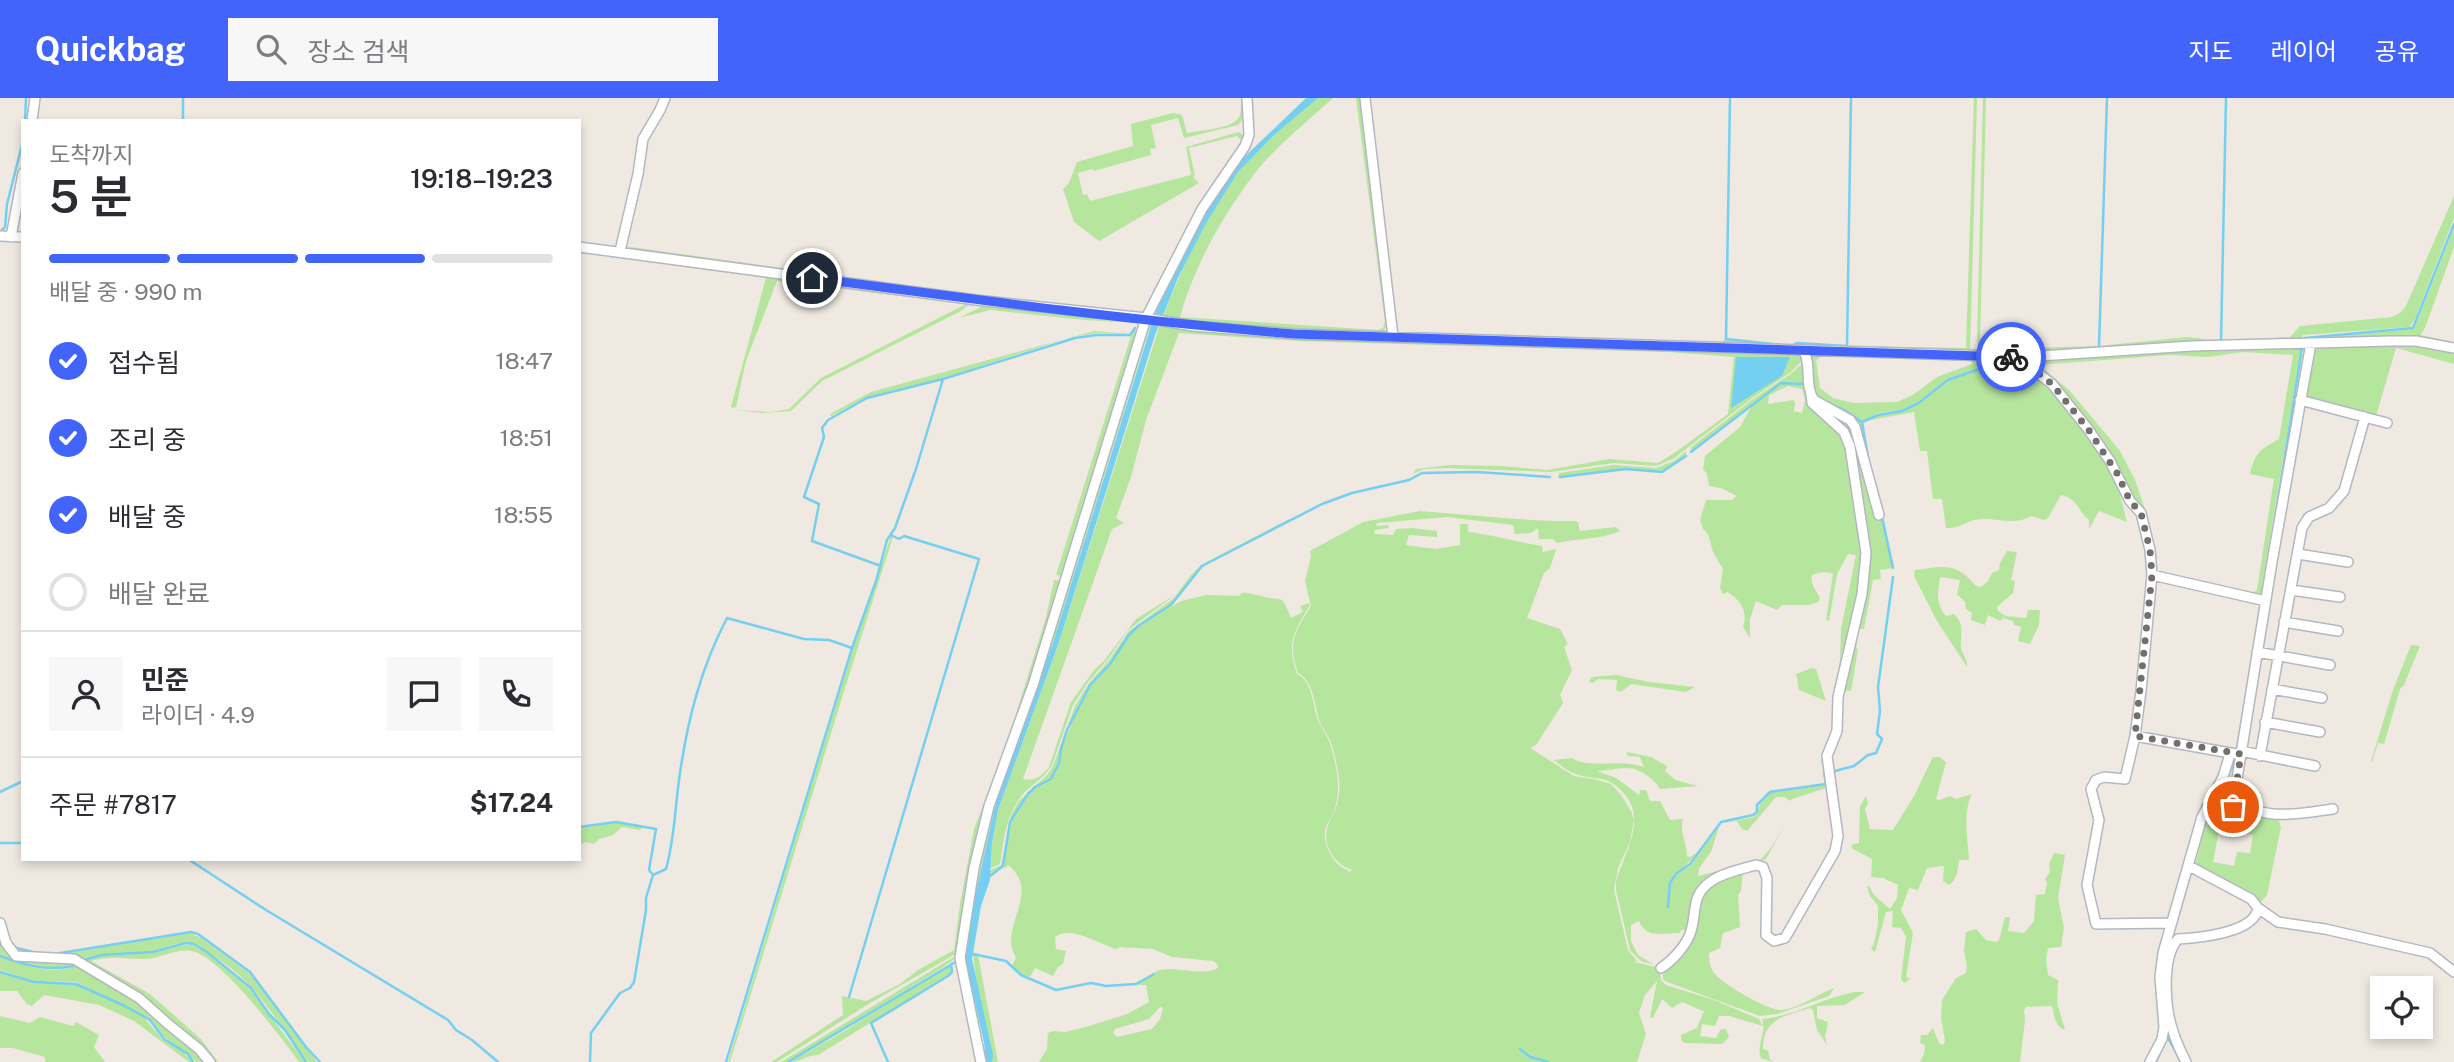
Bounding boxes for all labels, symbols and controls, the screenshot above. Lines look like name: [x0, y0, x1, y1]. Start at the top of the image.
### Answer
search box: [228, 18, 718, 81]
text: Quickbag: [35, 30, 186, 68]
icon: search: [252, 30, 290, 68]
text: 장소 검색: [308, 36, 410, 67]
text: 지도: [2188, 37, 2233, 65]
text: 레이어: [2271, 37, 2337, 65]
text: 공유: [2375, 37, 2419, 65]
text: 도착까지: [49, 141, 134, 168]
text: 19:18–19:23: [410, 163, 553, 194]
text: 5 분: [49, 169, 132, 223]
pin: [782, 248, 842, 308]
icon: home: [793, 259, 831, 297]
text: 배달 중 · 990 m: [49, 278, 202, 305]
courier: [1976, 322, 2046, 392]
icon: bike: [1992, 338, 2030, 376]
icon: check: [49, 342, 87, 380]
text: 접수됨: [108, 347, 180, 378]
text: 18:47: [495, 347, 553, 374]
icon: check: [49, 419, 87, 457]
text: 조리 중: [108, 424, 186, 455]
text: 18:51: [499, 424, 553, 451]
icon: check: [49, 496, 87, 534]
text: 배달 중: [108, 501, 186, 532]
text: 18:55: [494, 501, 553, 528]
text: 배달 완료: [108, 578, 210, 609]
button: person: [49, 657, 123, 731]
button: chat: [387, 657, 461, 731]
button: phone: [479, 657, 553, 731]
text: 민준: [141, 664, 189, 695]
text: 라이더 · 4.9: [141, 701, 255, 728]
pin: [2203, 777, 2263, 837]
text: $17.24: [470, 787, 553, 818]
icon: bag: [2214, 788, 2252, 826]
text: 주문 #7817: [49, 789, 177, 820]
map controls: [2370, 976, 2433, 1039]
button: locate: [2370, 976, 2433, 1039]

